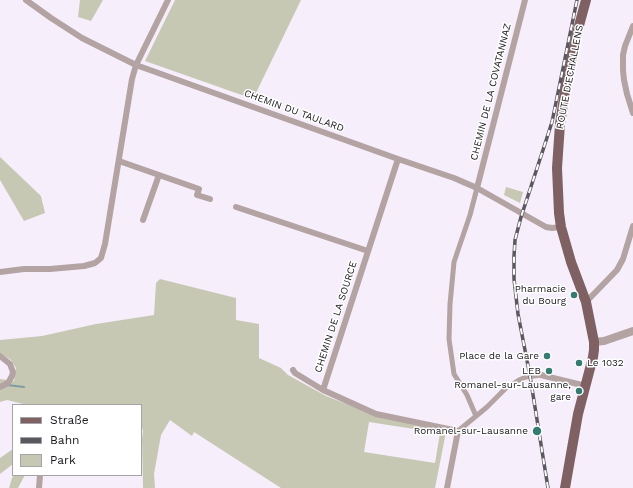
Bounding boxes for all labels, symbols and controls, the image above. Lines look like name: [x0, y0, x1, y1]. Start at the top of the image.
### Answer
street label: CHEMIN DE LA COVATANNAZ: [468, 22, 514, 162]
street label: ROUTE D'ECHALLENS: [554, 24, 586, 130]
street label: CHEMIN DU TAULARD: [242, 87, 346, 135]
street label: CHEMIN DE LA SOURCE: [312, 260, 360, 374]
place label: Pharmacie du Bourg: [515, 283, 566, 306]
marker: Pharmacie du Bourg: [569, 290, 579, 300]
place label: Place de la Gare: [459, 350, 539, 362]
marker: Place de la Gare: [542, 351, 552, 361]
place label: Le 1032: [587, 357, 624, 369]
marker: Le 1032: [574, 358, 584, 368]
place label: LEB: [522, 365, 541, 377]
marker: LEB: [544, 366, 554, 376]
place label: Romanel-sur-Lausanne, gare: [454, 379, 571, 402]
marker: Romanel-sur-Lausanne, gare: [574, 386, 584, 396]
legend: [12, 404, 142, 476]
text: Straße: [50, 413, 89, 427]
place label: Romanel-sur-Lausanne: [414, 425, 528, 437]
marker: Romanel-sur-Lausanne: [531, 425, 543, 437]
text: Bahn: [50, 433, 79, 447]
text: Park: [50, 453, 76, 467]

